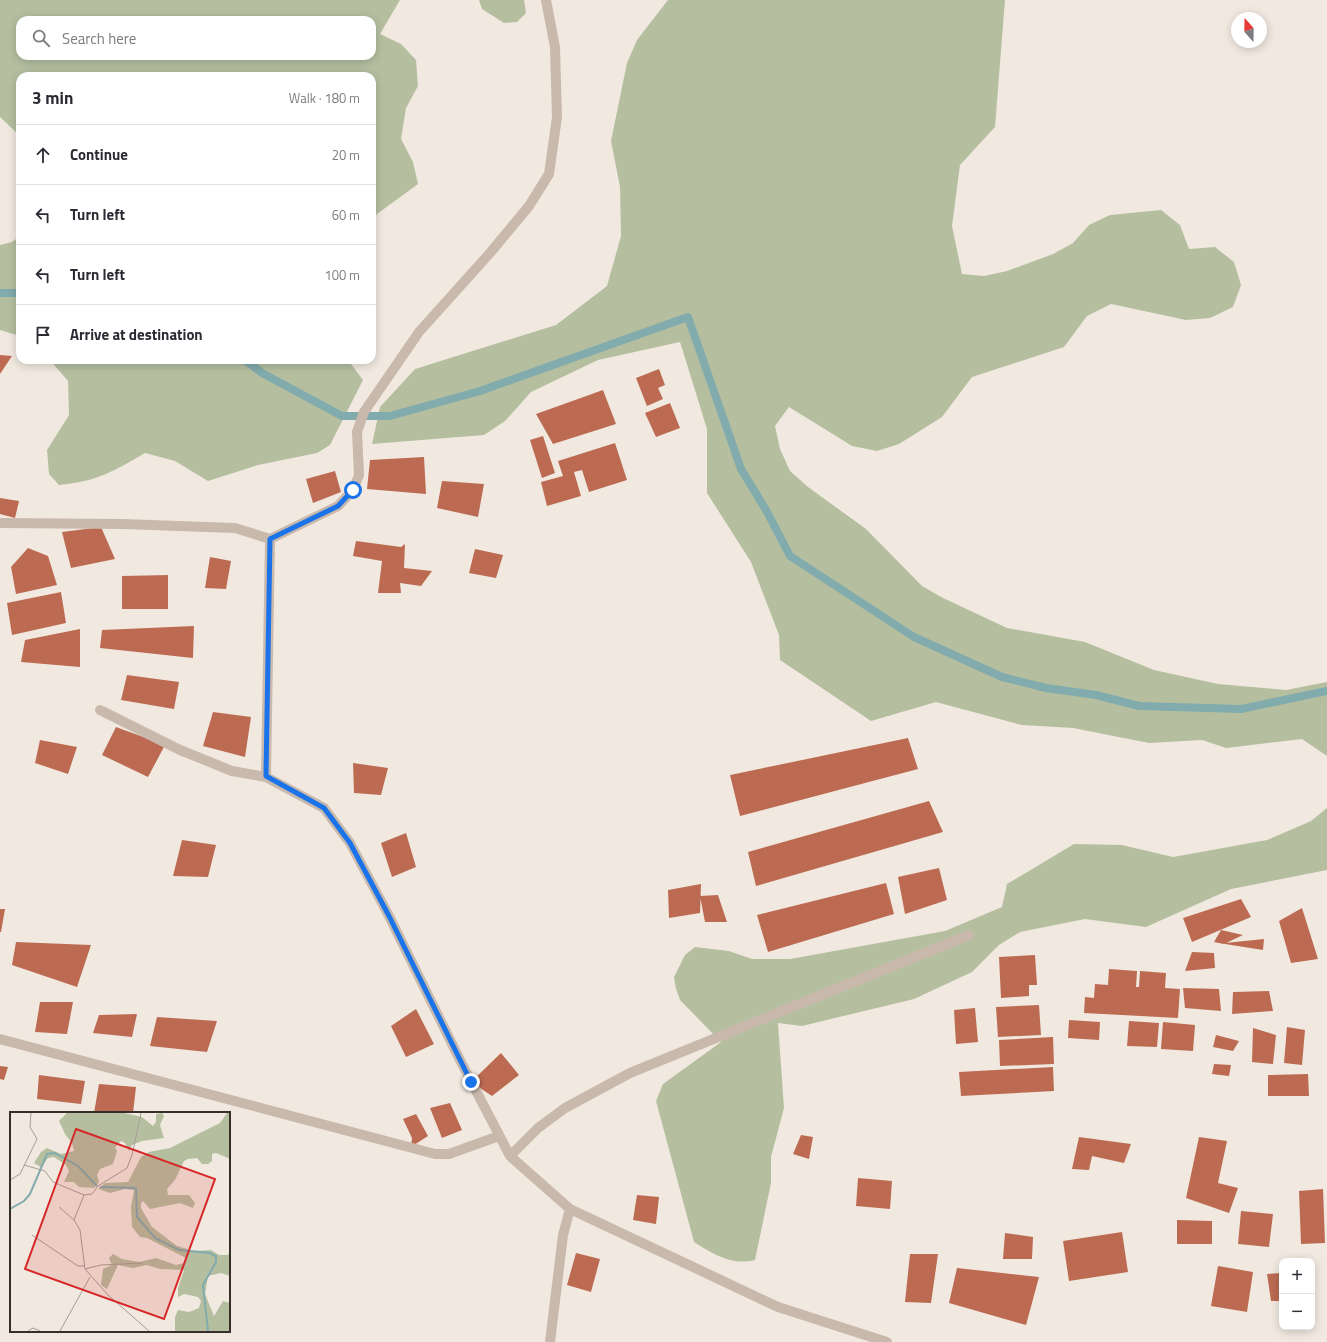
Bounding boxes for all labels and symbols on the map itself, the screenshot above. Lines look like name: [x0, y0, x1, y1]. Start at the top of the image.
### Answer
north arrow: [1231, 12, 1267, 48]
route start: [344, 481, 362, 499]
route end: [462, 1073, 480, 1091]
inset map: [10, 1112, 230, 1332]

